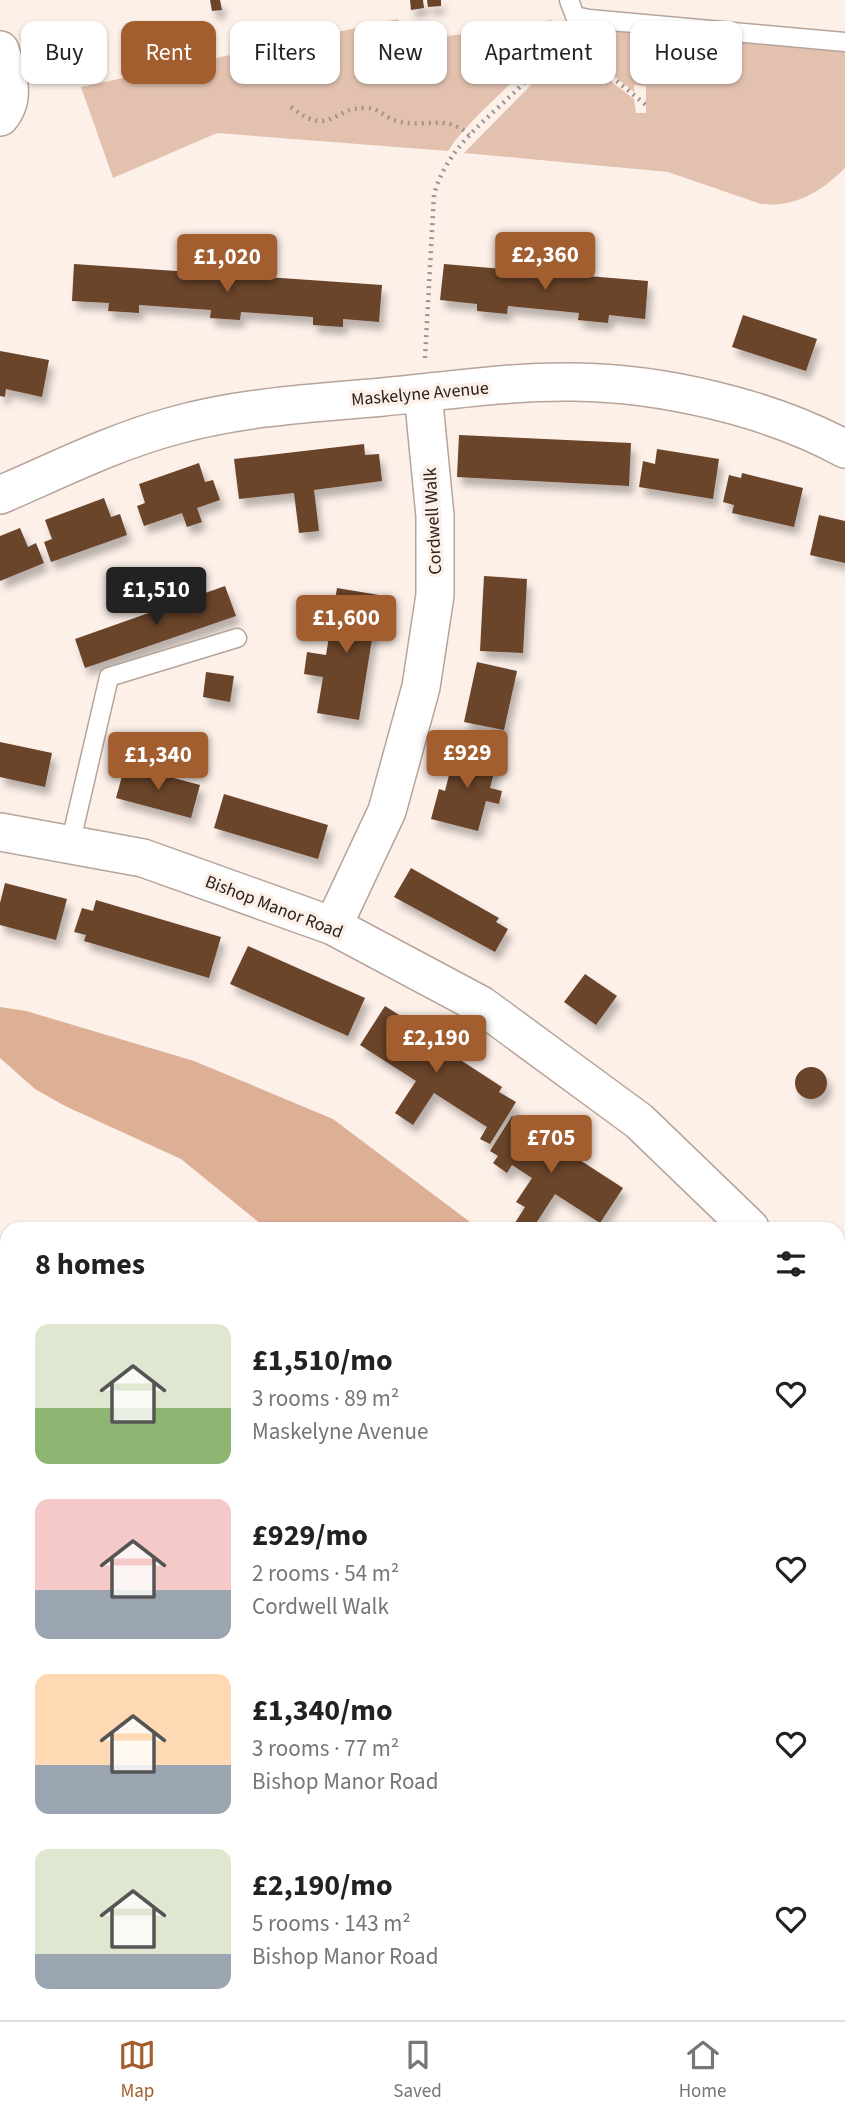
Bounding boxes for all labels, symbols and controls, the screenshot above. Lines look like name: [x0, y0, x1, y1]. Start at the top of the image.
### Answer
chip: Buy: [21, 21, 107, 84]
chip: Rent: [121, 21, 216, 84]
chip: Filters: [230, 21, 340, 84]
chip: New: [354, 21, 447, 84]
chip: Apartment: [461, 21, 616, 84]
chip: House: [630, 21, 742, 84]
pin: £2,360: [488, 232, 602, 292]
pin: £1,020: [170, 234, 284, 294]
text: £2,360: [511, 238, 579, 271]
text: £1,020: [193, 240, 261, 273]
street label: Maskelyne Avenue: [350, 376, 490, 412]
street label: Cordwell Walk: [418, 467, 448, 575]
pin: £1,510: [99, 568, 213, 627]
text: £1,510: [122, 573, 190, 606]
pin: £1,600: [289, 596, 403, 655]
text: £1,600: [312, 601, 380, 634]
pin: £929: [426, 730, 508, 790]
pin: £1,340: [101, 732, 215, 792]
text: £929: [443, 736, 491, 769]
text: £1,340: [124, 738, 192, 771]
street label: Bishop Manor Road: [201, 869, 347, 945]
pin: £2,190: [379, 1016, 493, 1075]
text: £2,190: [402, 1021, 470, 1054]
pin: £705: [510, 1116, 592, 1175]
text: £705: [527, 1121, 575, 1154]
text: 8 homes: [35, 1243, 145, 1286]
icon: filters: [772, 1245, 810, 1283]
text: £1,510/mo: [252, 1339, 393, 1382]
icon: home: [91, 1352, 175, 1436]
icon: heart: [772, 1375, 810, 1413]
text: 3 rooms · 89 m²: [252, 1382, 399, 1415]
text: Maskelyne Avenue: [252, 1415, 428, 1448]
text: £929/mo: [252, 1514, 368, 1557]
icon: home: [91, 1527, 175, 1611]
icon: heart: [772, 1550, 810, 1588]
text: 2 rooms · 54 m²: [252, 1557, 399, 1590]
text: Cordwell Walk: [252, 1590, 389, 1623]
text: £1,340/mo: [252, 1689, 393, 1732]
icon: home: [91, 1702, 175, 1786]
icon: heart: [772, 1725, 810, 1763]
text: 3 rooms · 77 m²: [252, 1732, 399, 1765]
text: Bishop Manor Road: [252, 1765, 438, 1798]
text: £2,190/mo: [252, 1864, 393, 1907]
icon: home: [91, 1877, 175, 1961]
icon: heart: [772, 1900, 810, 1938]
text: 5 rooms · 143 m²: [252, 1907, 411, 1940]
text: Bishop Manor Road: [252, 1940, 438, 1973]
tab: Map: [118, 2036, 156, 2105]
tab: Saved: [393, 2036, 442, 2105]
tab: Home: [679, 2036, 727, 2105]

